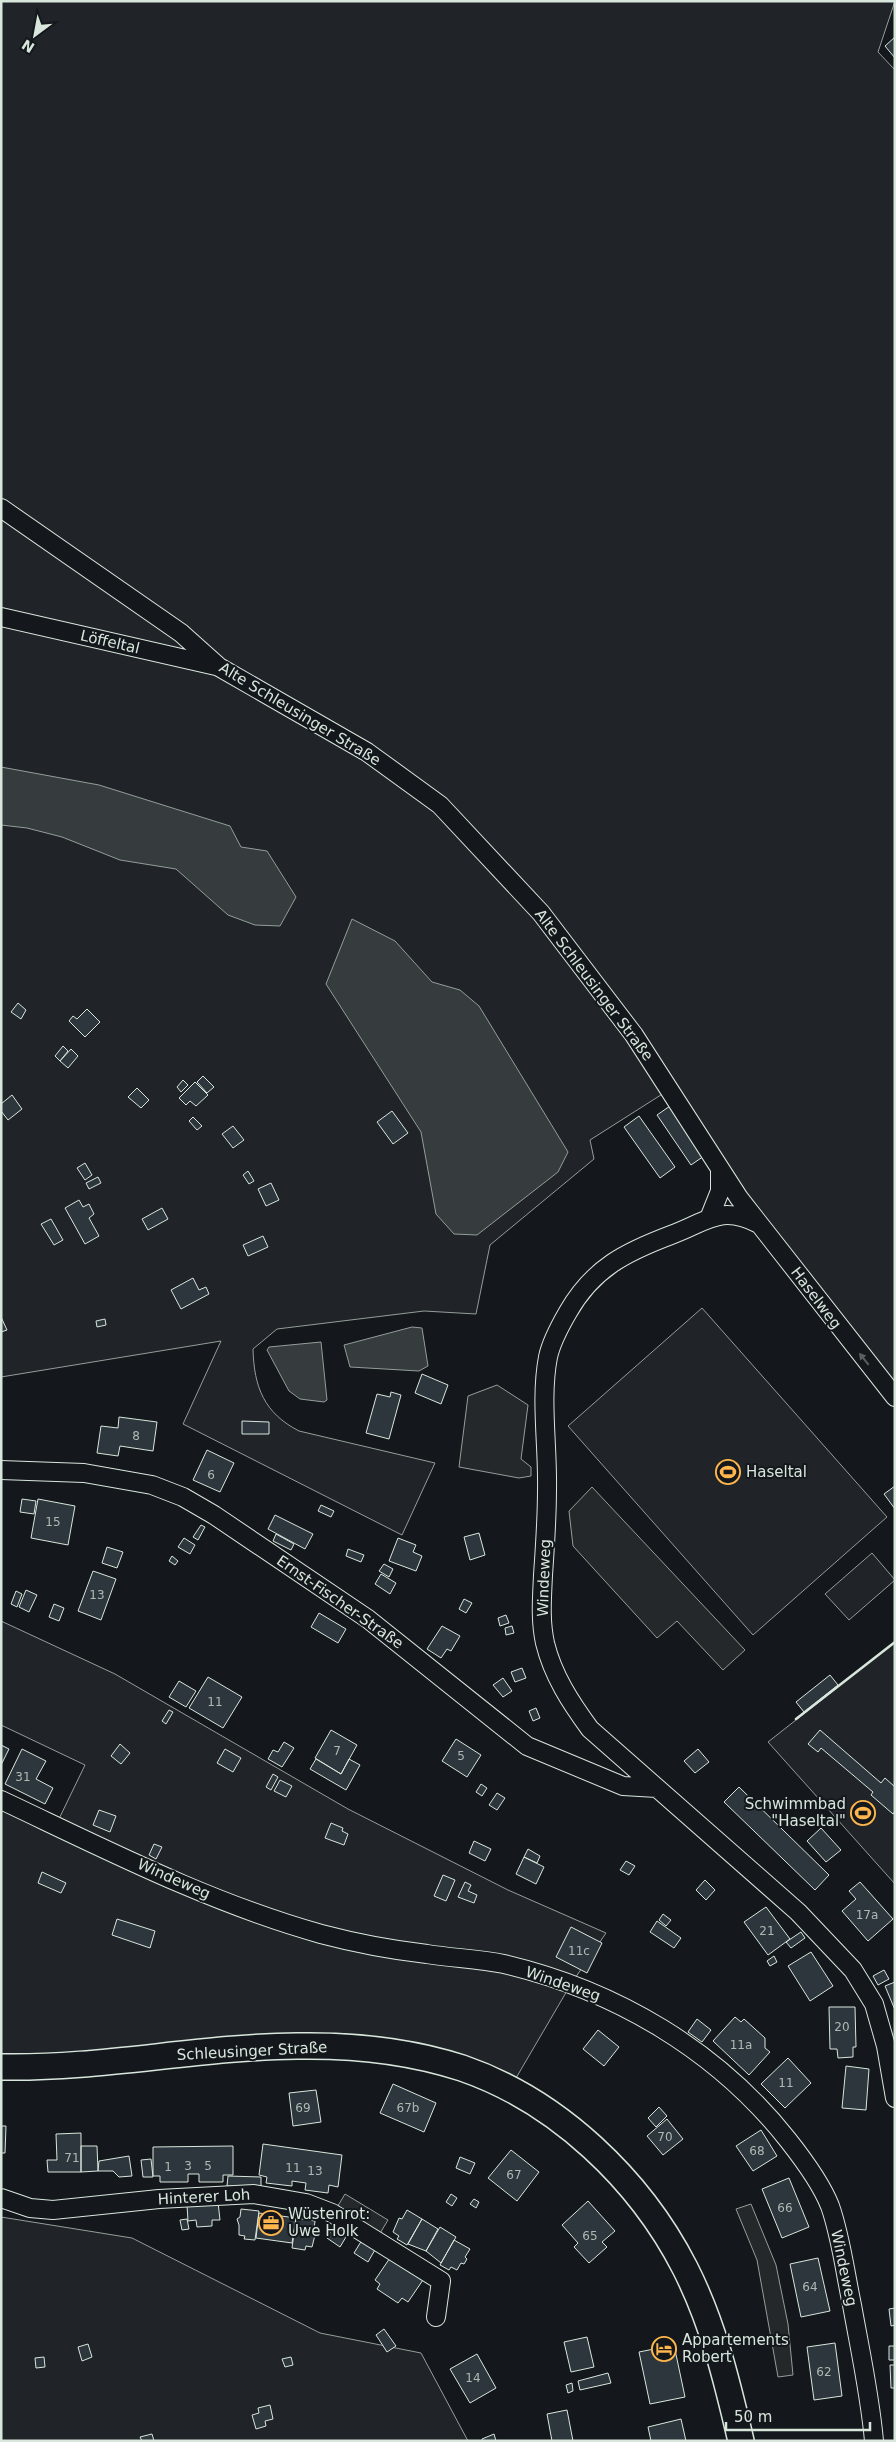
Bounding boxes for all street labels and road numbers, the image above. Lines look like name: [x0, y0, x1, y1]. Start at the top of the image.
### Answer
street label: Löffeltal: [79, 626, 141, 658]
street label: Alte Schleusinger Straße: [216, 659, 384, 769]
street label: Alte Schleusinger Straße: [531, 906, 657, 1064]
street label: Haselweg: [787, 1264, 845, 1332]
street label: Windeweg: [534, 1539, 554, 1617]
street label: Ernst-Fischer-Straße: [273, 1551, 407, 1653]
street label: Windeweg: [135, 1855, 213, 1903]
street label: Windeweg: [523, 1963, 603, 2005]
street label: Schleusinger Straße: [176, 2038, 328, 2064]
street label: Hinterer Loh: [157, 2186, 251, 2208]
street label: Windeweg: [827, 2228, 861, 2308]

